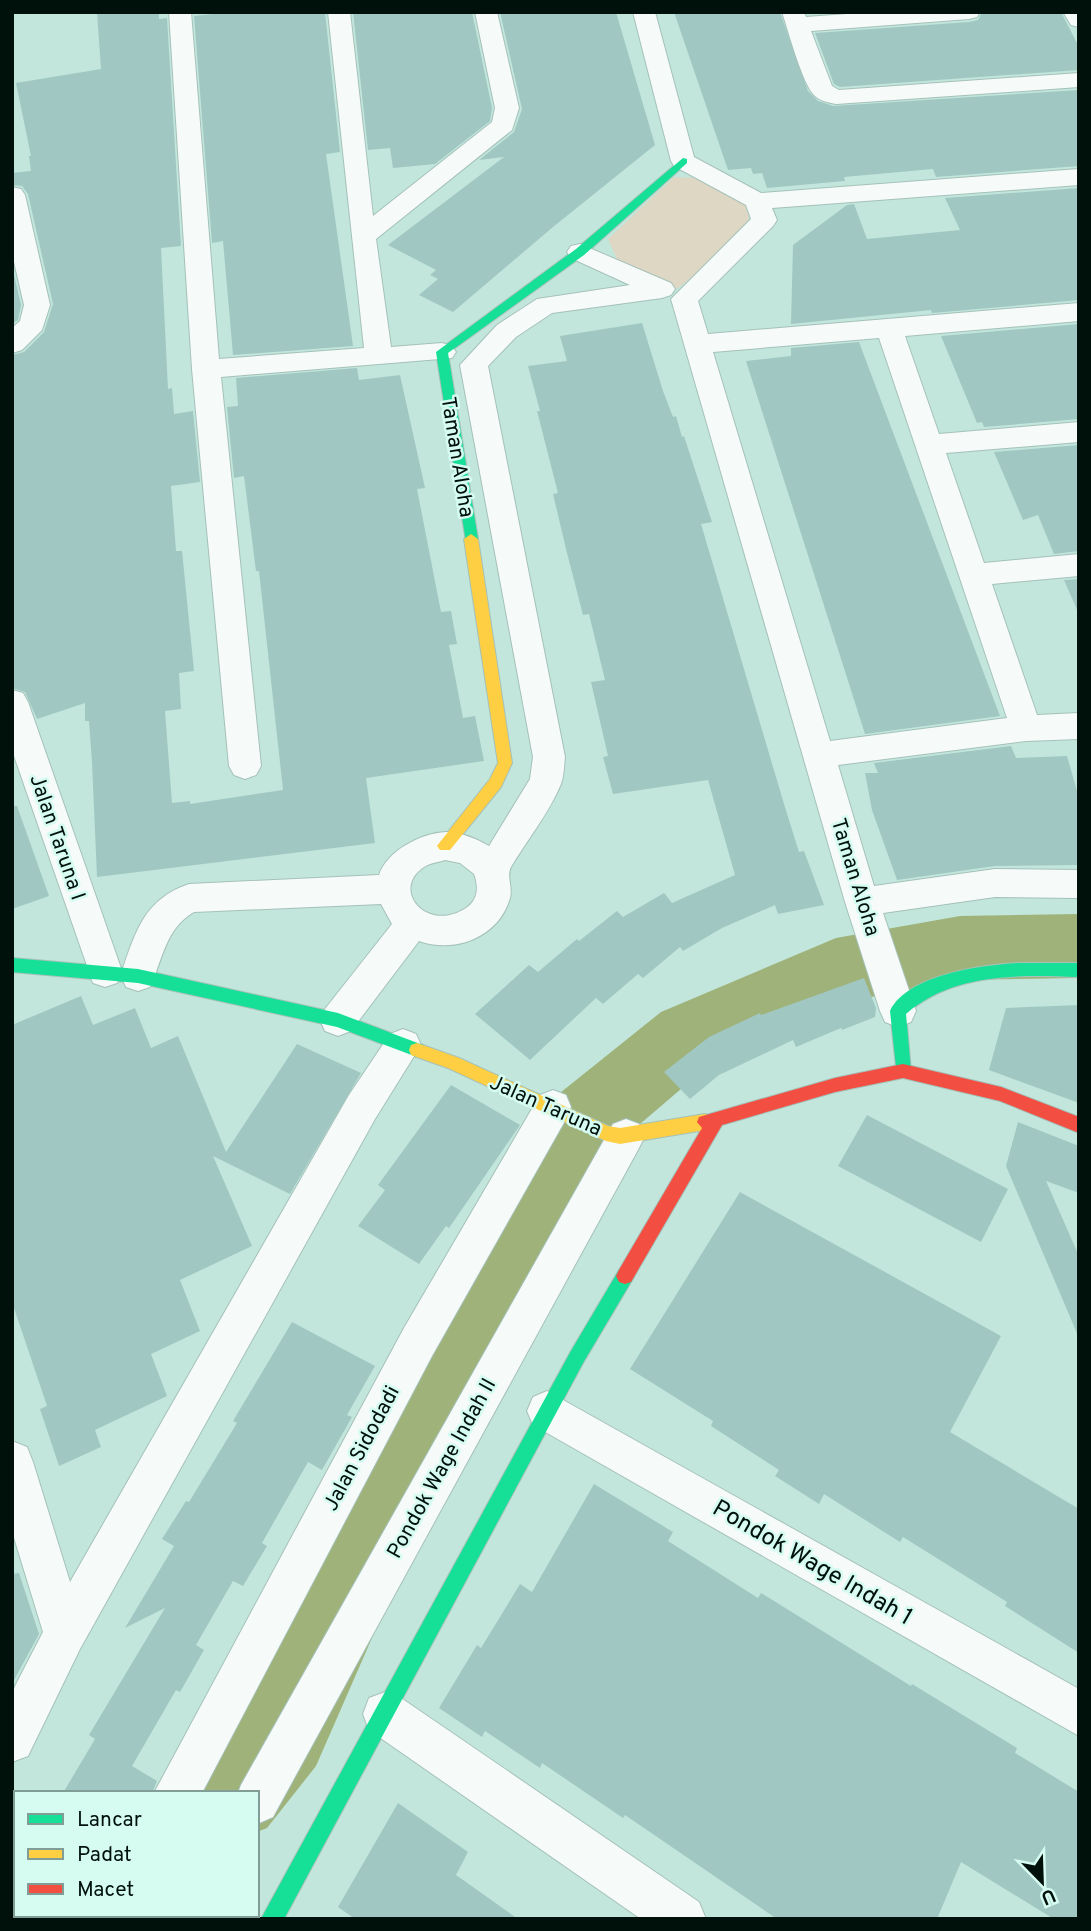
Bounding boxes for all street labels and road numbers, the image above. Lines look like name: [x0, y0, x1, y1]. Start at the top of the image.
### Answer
street label: Taman Aloha: [434, 395, 479, 519]
street label: Jalan Taruna I: [22, 771, 91, 904]
street label: Taman Aloha: [824, 815, 885, 940]
street label: Jalan Taruna: [485, 1070, 606, 1143]
street label: Pondok Wage Indah II: [382, 1374, 503, 1564]
street label: Jalan Sidodadi: [318, 1381, 407, 1516]
street label: Pondok Wage Indah 1: [706, 1494, 918, 1633]

